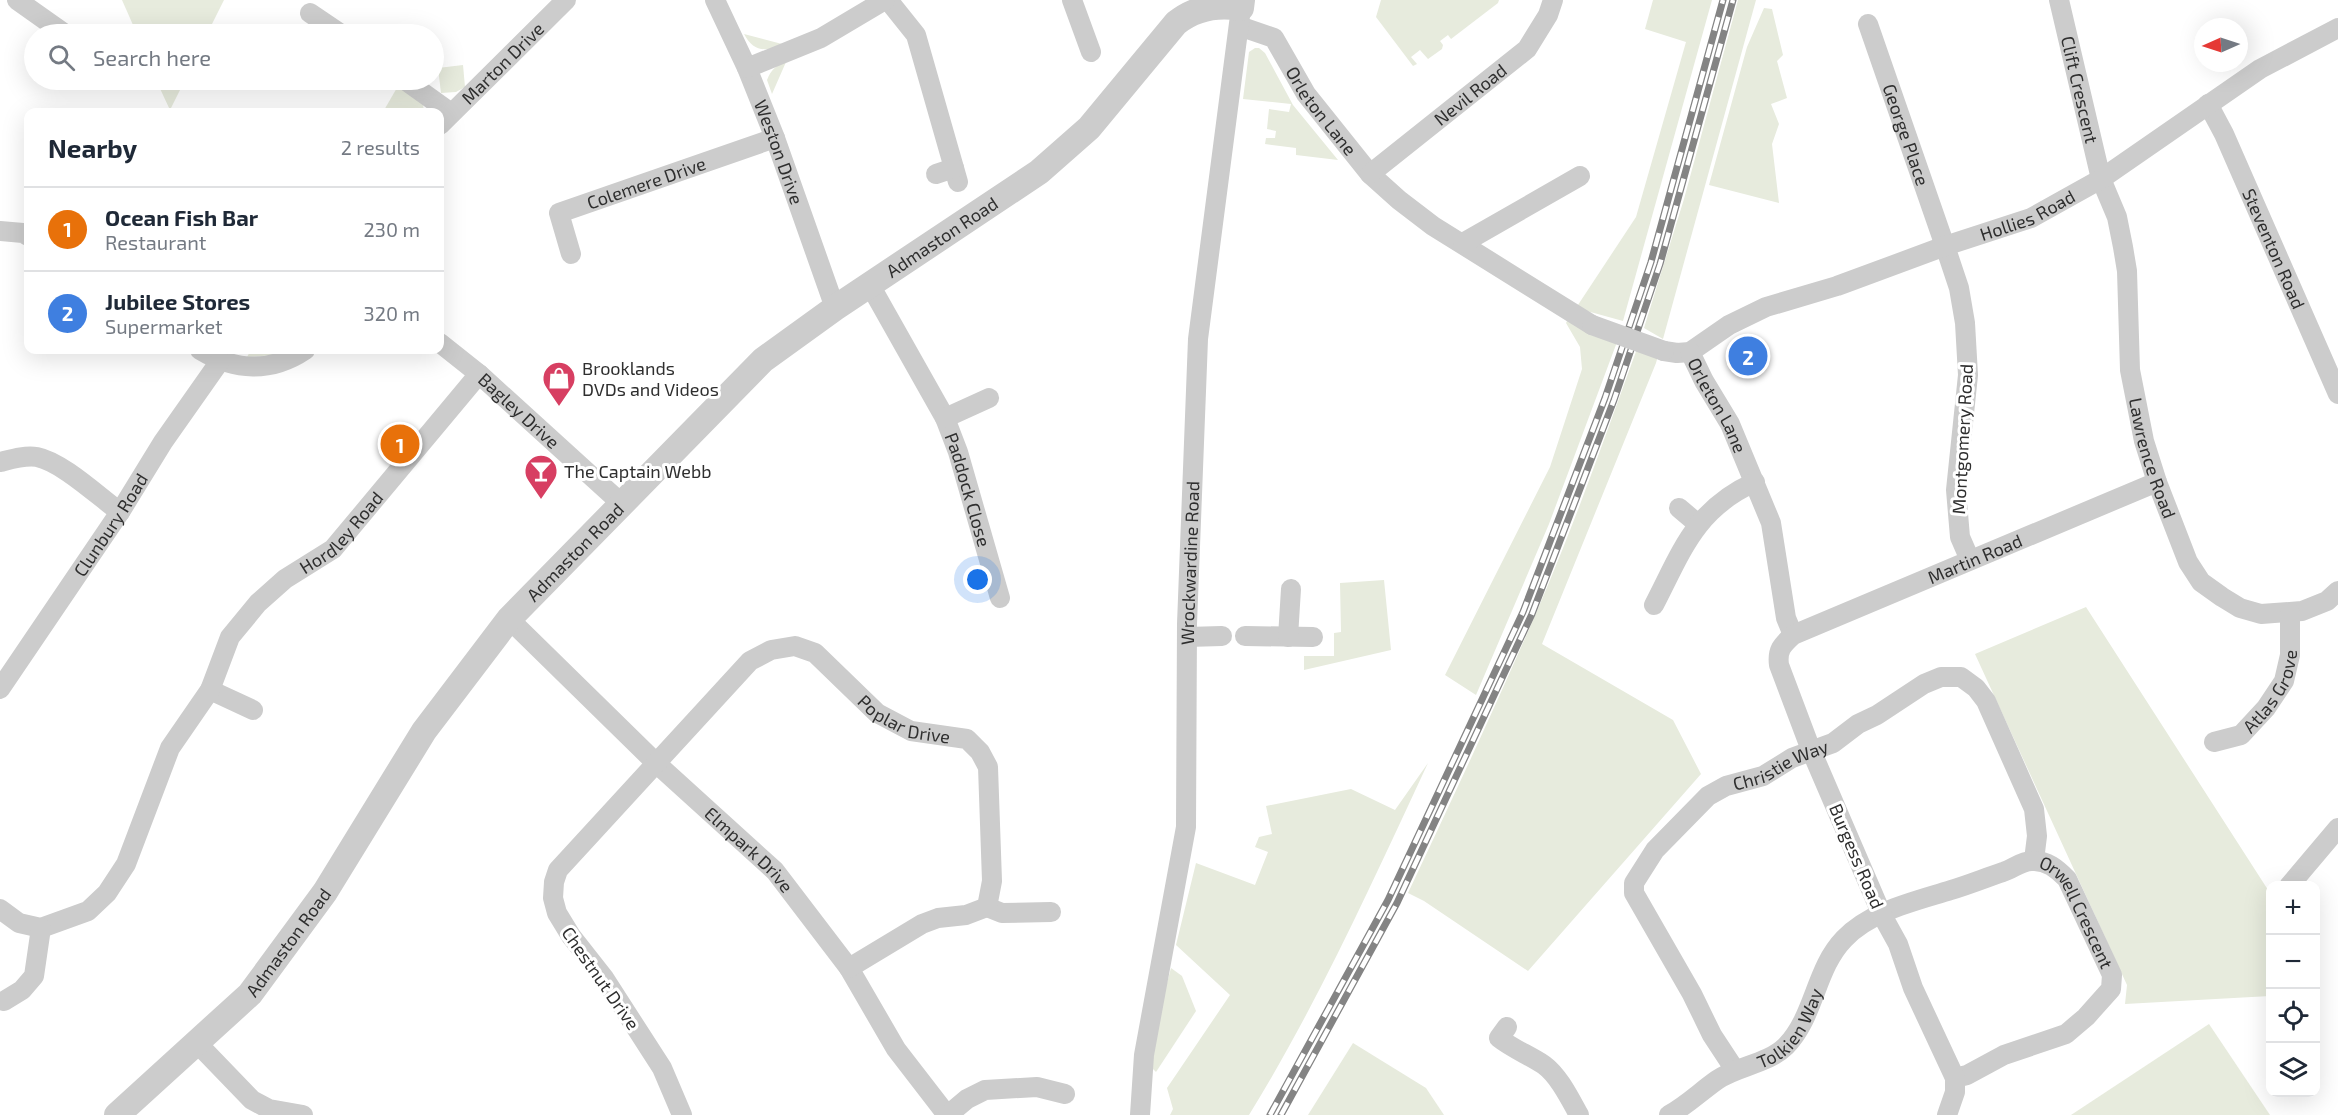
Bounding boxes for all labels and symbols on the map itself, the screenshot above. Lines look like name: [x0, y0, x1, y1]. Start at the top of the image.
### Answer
street label: Marton Drive: [457, 17, 548, 109]
north arrow: [2194, 18, 2248, 72]
street label: Clift Crescent: [2057, 34, 2103, 146]
street label: Nevil Road: [1429, 59, 1511, 130]
street label: Orleton Lane: [1282, 62, 1361, 159]
street label: George Place: [1879, 81, 1934, 188]
street label: Weston Drive: [750, 96, 808, 207]
street label: Colemere Drive: [584, 152, 709, 214]
street label: Hollies Road: [1977, 185, 2079, 245]
street label: Steventon Road: [2238, 185, 2310, 312]
street label: Admaston Road: [882, 192, 1002, 282]
pin: 2: [1728, 334, 1768, 378]
street label: Orleton Lane: [1683, 354, 1752, 456]
place label: Brooklands DVDs and Videos: [582, 357, 719, 400]
shop icon: Brooklands DVDs and Videos: [541, 360, 577, 407]
street label: Montgomery Road: [1947, 363, 1977, 515]
street label: Bagley Drive: [474, 368, 564, 453]
street label: Lawrence Road: [2125, 396, 2181, 521]
pin: 1: [380, 422, 420, 466]
street label: Paddock Close: [941, 429, 996, 549]
bar icon: The Captain Webb: [523, 453, 559, 500]
place label: The Captain Webb: [564, 460, 712, 482]
street label: Clunbury Road: [69, 469, 152, 580]
street label: Wrockwardine Road: [1176, 481, 1204, 645]
street label: Hordley Road: [295, 487, 387, 578]
street label: Admaston Road: [522, 498, 628, 606]
street label: Martin Road: [1924, 529, 2025, 588]
your location: [963, 565, 992, 594]
street label: Atlas Grove: [2238, 650, 2301, 737]
street label: Poplar Drive: [854, 690, 952, 747]
street label: Christie Way: [1730, 735, 1831, 795]
street label: Burgess Road: [1825, 800, 1889, 912]
street label: Elmpark Drive: [700, 802, 798, 897]
street label: Orwell Crescent: [2036, 851, 2118, 972]
street label: Admaston Road: [241, 884, 335, 1001]
street label: Chestnut Drive: [557, 922, 645, 1034]
street label: Tolkien Way: [1754, 985, 1827, 1073]

